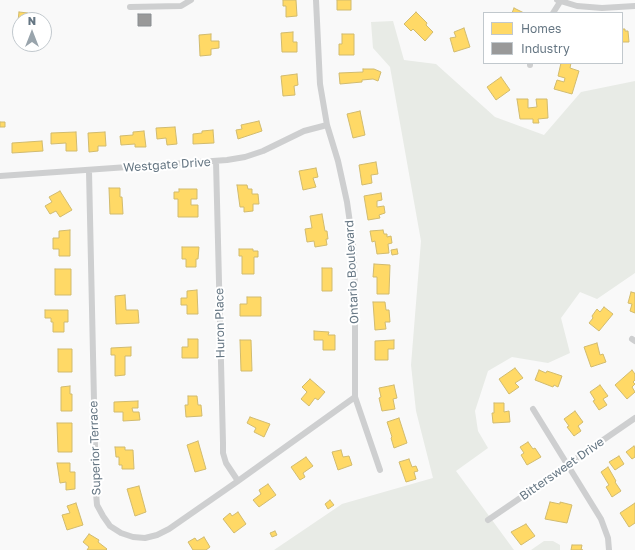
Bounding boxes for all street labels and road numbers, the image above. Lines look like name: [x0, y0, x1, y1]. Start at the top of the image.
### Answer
street label: Westgate Drive: [123, 155, 211, 175]
street label: Ontario Boulevard: [342, 220, 362, 324]
street label: Huron Place: [212, 288, 228, 358]
street label: Superior Terrace: [86, 400, 104, 496]
street label: Bittersweet Drive: [517, 434, 607, 504]

